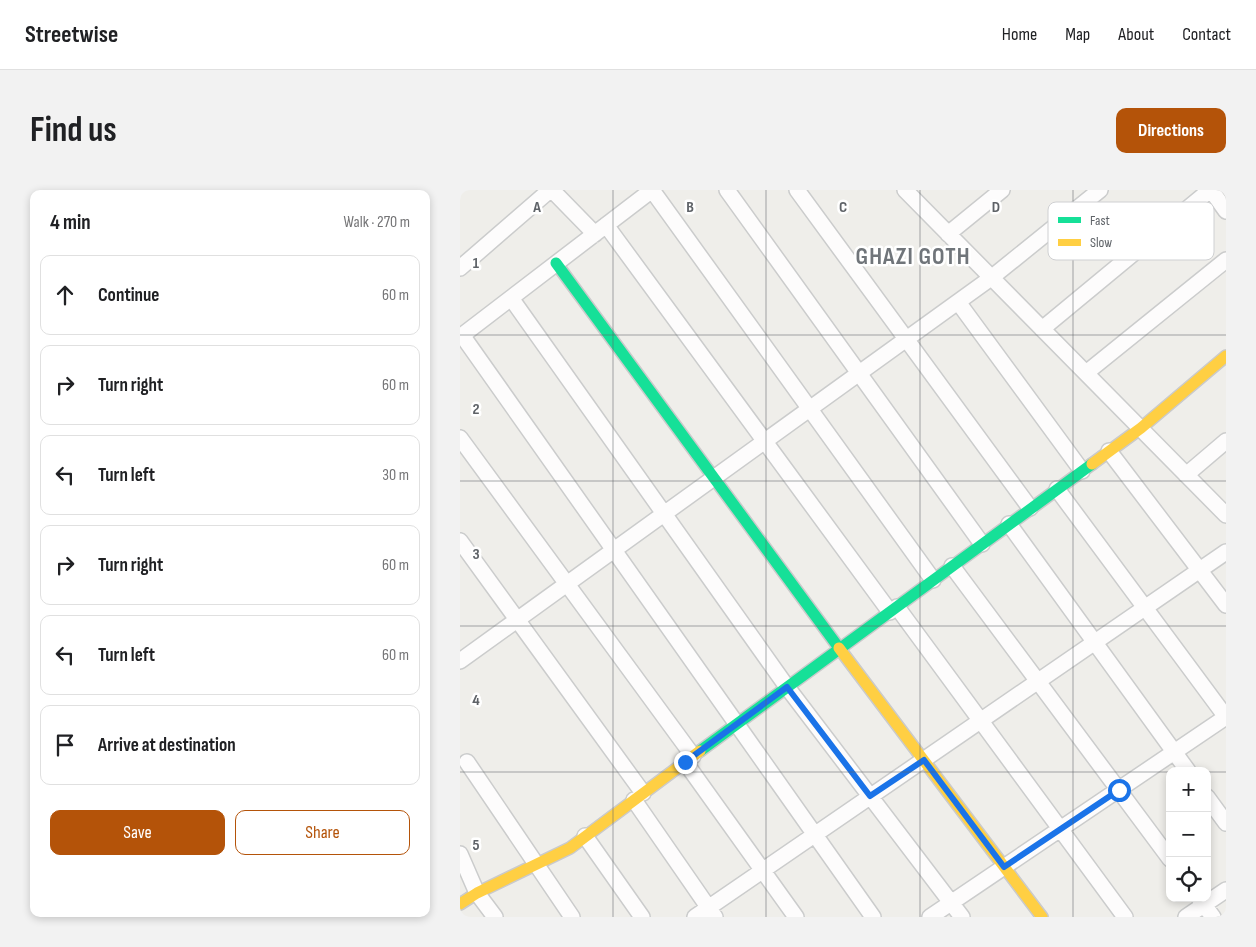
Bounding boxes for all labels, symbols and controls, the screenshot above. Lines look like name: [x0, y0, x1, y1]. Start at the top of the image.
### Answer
text: Streetwise: [25, 20, 118, 49]
text: Home: [1002, 24, 1037, 45]
text: Map: [1065, 24, 1090, 45]
text: About: [1118, 24, 1154, 45]
text: Contact: [1182, 24, 1231, 45]
button: Directions: [1116, 108, 1226, 153]
text: Find us: [30, 109, 117, 152]
text: A: [532, 198, 541, 217]
text: B: [686, 198, 694, 217]
text: C: [839, 198, 847, 217]
text: D: [992, 198, 1000, 217]
legend: [1048, 202, 1214, 260]
text: 4 min: [50, 210, 91, 235]
text: Fast: [1090, 212, 1110, 229]
text: Walk · 270 m: [344, 213, 410, 232]
text: Slow: [1090, 234, 1112, 251]
district label: GHAZI GOTH: [856, 242, 970, 271]
text: 1: [473, 254, 480, 273]
icon: ahead: [51, 281, 79, 309]
text: Continue: [98, 284, 159, 307]
text: 60 m: [382, 286, 409, 305]
icon: right: [51, 371, 79, 399]
text: Turn right: [98, 374, 163, 397]
text: 60 m: [382, 376, 409, 395]
text: 2: [472, 400, 480, 419]
icon: left: [51, 461, 79, 489]
text: Turn left: [98, 464, 155, 487]
text: 30 m: [382, 466, 409, 485]
text: 3: [472, 545, 480, 564]
icon: right: [51, 551, 79, 579]
text: Turn right: [98, 554, 163, 577]
text: 60 m: [382, 556, 409, 575]
icon: left: [51, 641, 79, 669]
text: Turn left: [98, 644, 155, 667]
text: 60 m: [382, 646, 409, 665]
text: 4: [472, 691, 480, 710]
icon: arrive: [51, 731, 79, 759]
text: Arrive at destination: [98, 734, 236, 757]
route end: [674, 751, 697, 774]
map controls: [1166, 767, 1211, 902]
button: +: [1166, 767, 1211, 812]
route start: [1108, 779, 1131, 802]
button: Save: [50, 810, 225, 855]
button: Share: [235, 810, 410, 855]
button: −: [1166, 812, 1211, 857]
text: 5: [472, 836, 480, 855]
button: locate: [1166, 857, 1211, 902]

